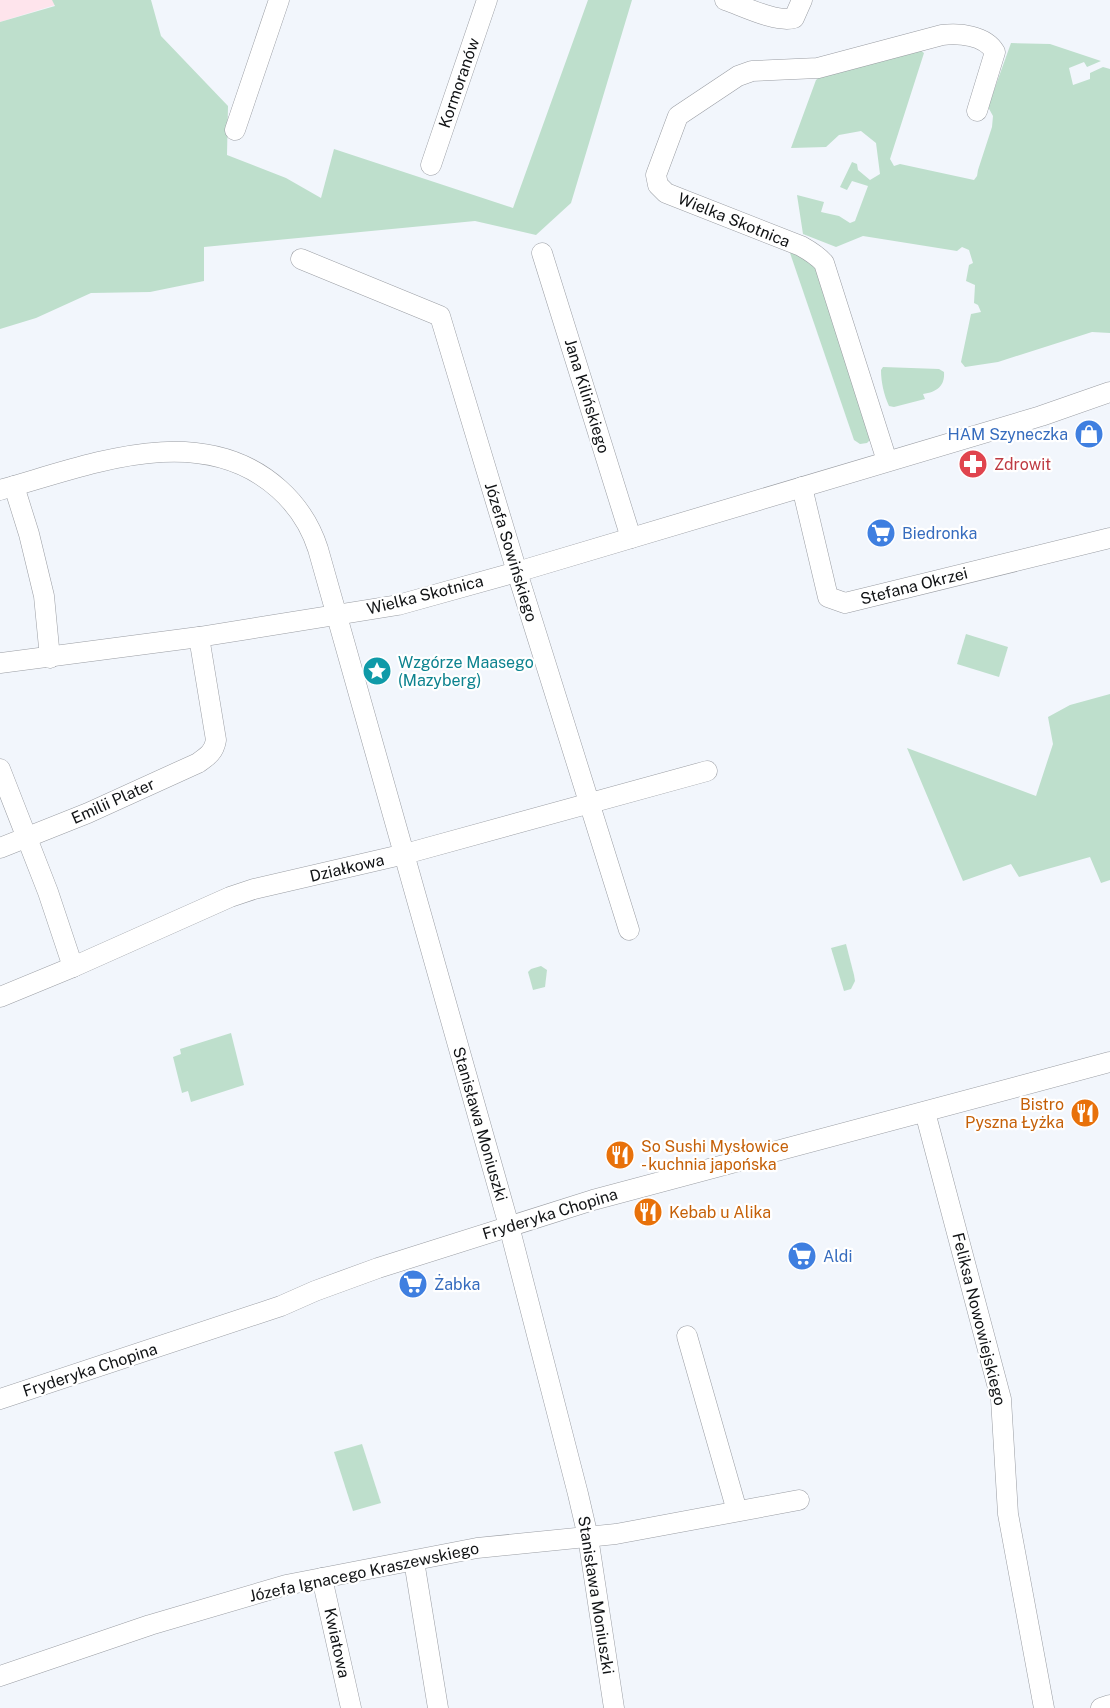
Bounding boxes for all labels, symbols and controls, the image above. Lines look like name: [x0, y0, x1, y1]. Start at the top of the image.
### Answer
street label: Kormoranów: [435, 35, 483, 131]
street label: Wielka Skotnica: [675, 189, 793, 251]
street label: Jana Kilińskiego: [561, 336, 613, 456]
shop icon: HAM Szyneczka: [1073, 418, 1105, 450]
place label: HAM Szyneczka: [948, 425, 1068, 444]
pharmacy icon: Zdrowit: [957, 448, 989, 480]
place label: Zdrowit: [994, 455, 1051, 474]
street label: Józefa Sowińskiego: [481, 480, 541, 624]
supermarket icon: Biedronka: [865, 517, 897, 549]
place label: Biedronka: [902, 524, 977, 543]
street label: Stefana Okrzei: [858, 563, 970, 609]
street label: Wielka Skotnica: [365, 571, 485, 619]
place label: Wzgórze Maasego (Mazyberg): [398, 653, 534, 690]
place icon: Wzgórze Maasego (Mazyberg): [361, 655, 393, 687]
street label: Emilii Plater: [68, 774, 158, 828]
street label: Działkowa: [308, 850, 386, 886]
street label: Stanisława Moniuszki: [449, 1044, 511, 1204]
place label: Bistro Pyszna Łyżka: [965, 1095, 1064, 1132]
restaurant icon: Bistro Pyszna Łyżka: [1069, 1097, 1101, 1129]
place label: So Sushi Mysłowice - kuchnia japońska: [641, 1137, 789, 1174]
restaurant icon: So Sushi Mysłowice - kuchnia japońska: [604, 1139, 636, 1171]
street label: Fryderyka Chopina: [480, 1184, 620, 1244]
restaurant icon: Kebab u Alika: [632, 1196, 664, 1228]
place label: Kebab u Alika: [669, 1203, 771, 1222]
street label: Feliksa Nowowiejskiego: [948, 1231, 1010, 1407]
supermarket icon: Aldi: [786, 1240, 818, 1272]
place label: Aldi: [823, 1247, 852, 1266]
supermarket icon: Żabka: [397, 1268, 429, 1300]
place label: Żabka: [434, 1274, 480, 1294]
street label: Fryderyka Chopina: [20, 1339, 160, 1401]
street label: Stanisława Moniuszki: [574, 1515, 618, 1675]
street label: Józefa Ignacego Kraszewskiego: [247, 1538, 481, 1606]
street label: Kwiatowa: [320, 1606, 354, 1680]

